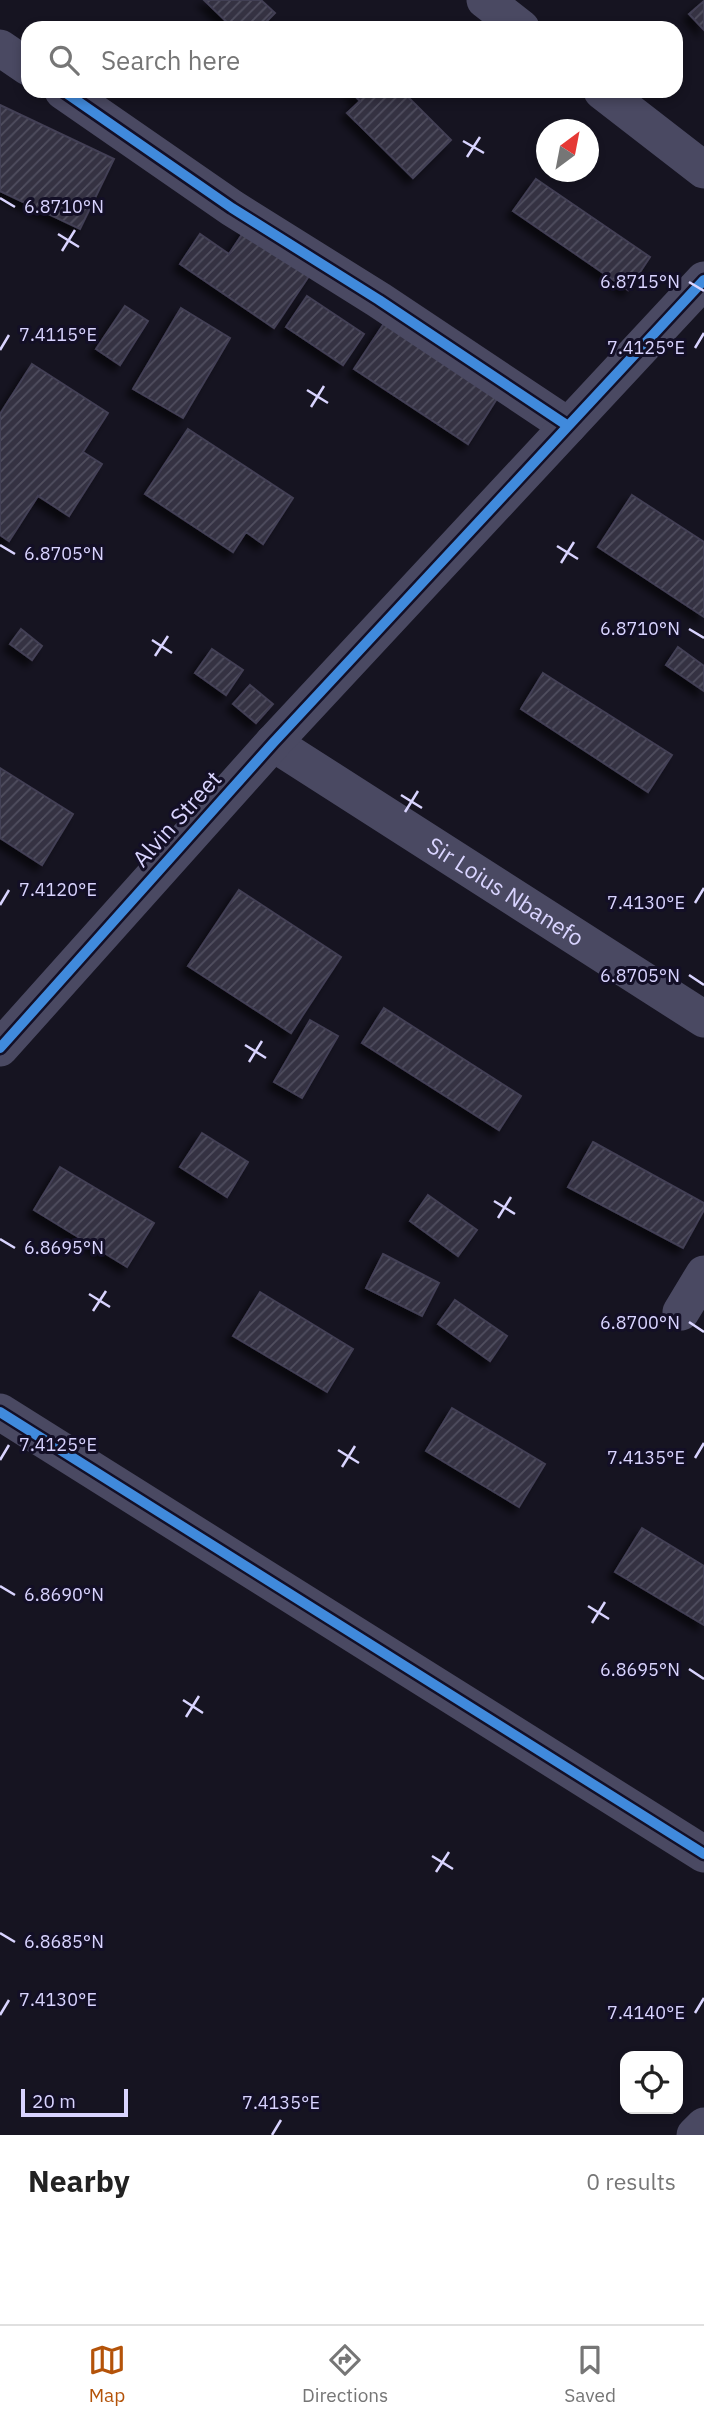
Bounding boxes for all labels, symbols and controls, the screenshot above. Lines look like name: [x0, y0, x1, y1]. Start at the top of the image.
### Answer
search box: [21, 21, 683, 98]
icon: search: [45, 41, 83, 79]
text: Search here: [101, 43, 240, 77]
north arrow: [536, 119, 599, 182]
text: 6.8710°N: [24, 195, 104, 218]
text: 6.8715°N: [600, 270, 680, 293]
text: 7.4115°E: [19, 323, 97, 346]
text: 7.4125°E: [607, 336, 685, 359]
text: 6.8705°N: [24, 542, 104, 565]
text: 6.8710°N: [600, 617, 680, 640]
street label: Alvin Street: [125, 764, 227, 873]
street label: Sir Loius Nbanefo: [422, 830, 590, 952]
text: 7.4120°E: [19, 878, 97, 901]
text: 7.4130°E: [607, 891, 685, 914]
text: 6.8705°N: [600, 964, 680, 987]
text: 6.8695°N: [24, 1236, 104, 1259]
text: 6.8700°N: [600, 1311, 680, 1334]
text: 7.4125°E: [19, 1433, 97, 1456]
text: 7.4135°E: [607, 1446, 685, 1469]
text: 6.8690°N: [24, 1583, 104, 1606]
text: 6.8695°N: [600, 1658, 680, 1681]
text: 6.8685°N: [24, 1930, 104, 1953]
text: 7.4130°E: [19, 1988, 97, 2011]
text: 7.4140°E: [607, 2001, 685, 2024]
map controls: [620, 2051, 683, 2114]
button: locate: [620, 2051, 683, 2114]
scale bar: [21, 2086, 128, 2118]
text: 20 m: [32, 2089, 76, 2113]
text: 7.4135°E: [242, 2091, 320, 2114]
text: Nearby: [28, 2161, 130, 2200]
text: 0 results: [586, 2166, 676, 2196]
tab: Map: [88, 2341, 126, 2407]
tab: Directions: [302, 2341, 388, 2407]
tab: Saved: [564, 2341, 616, 2407]

